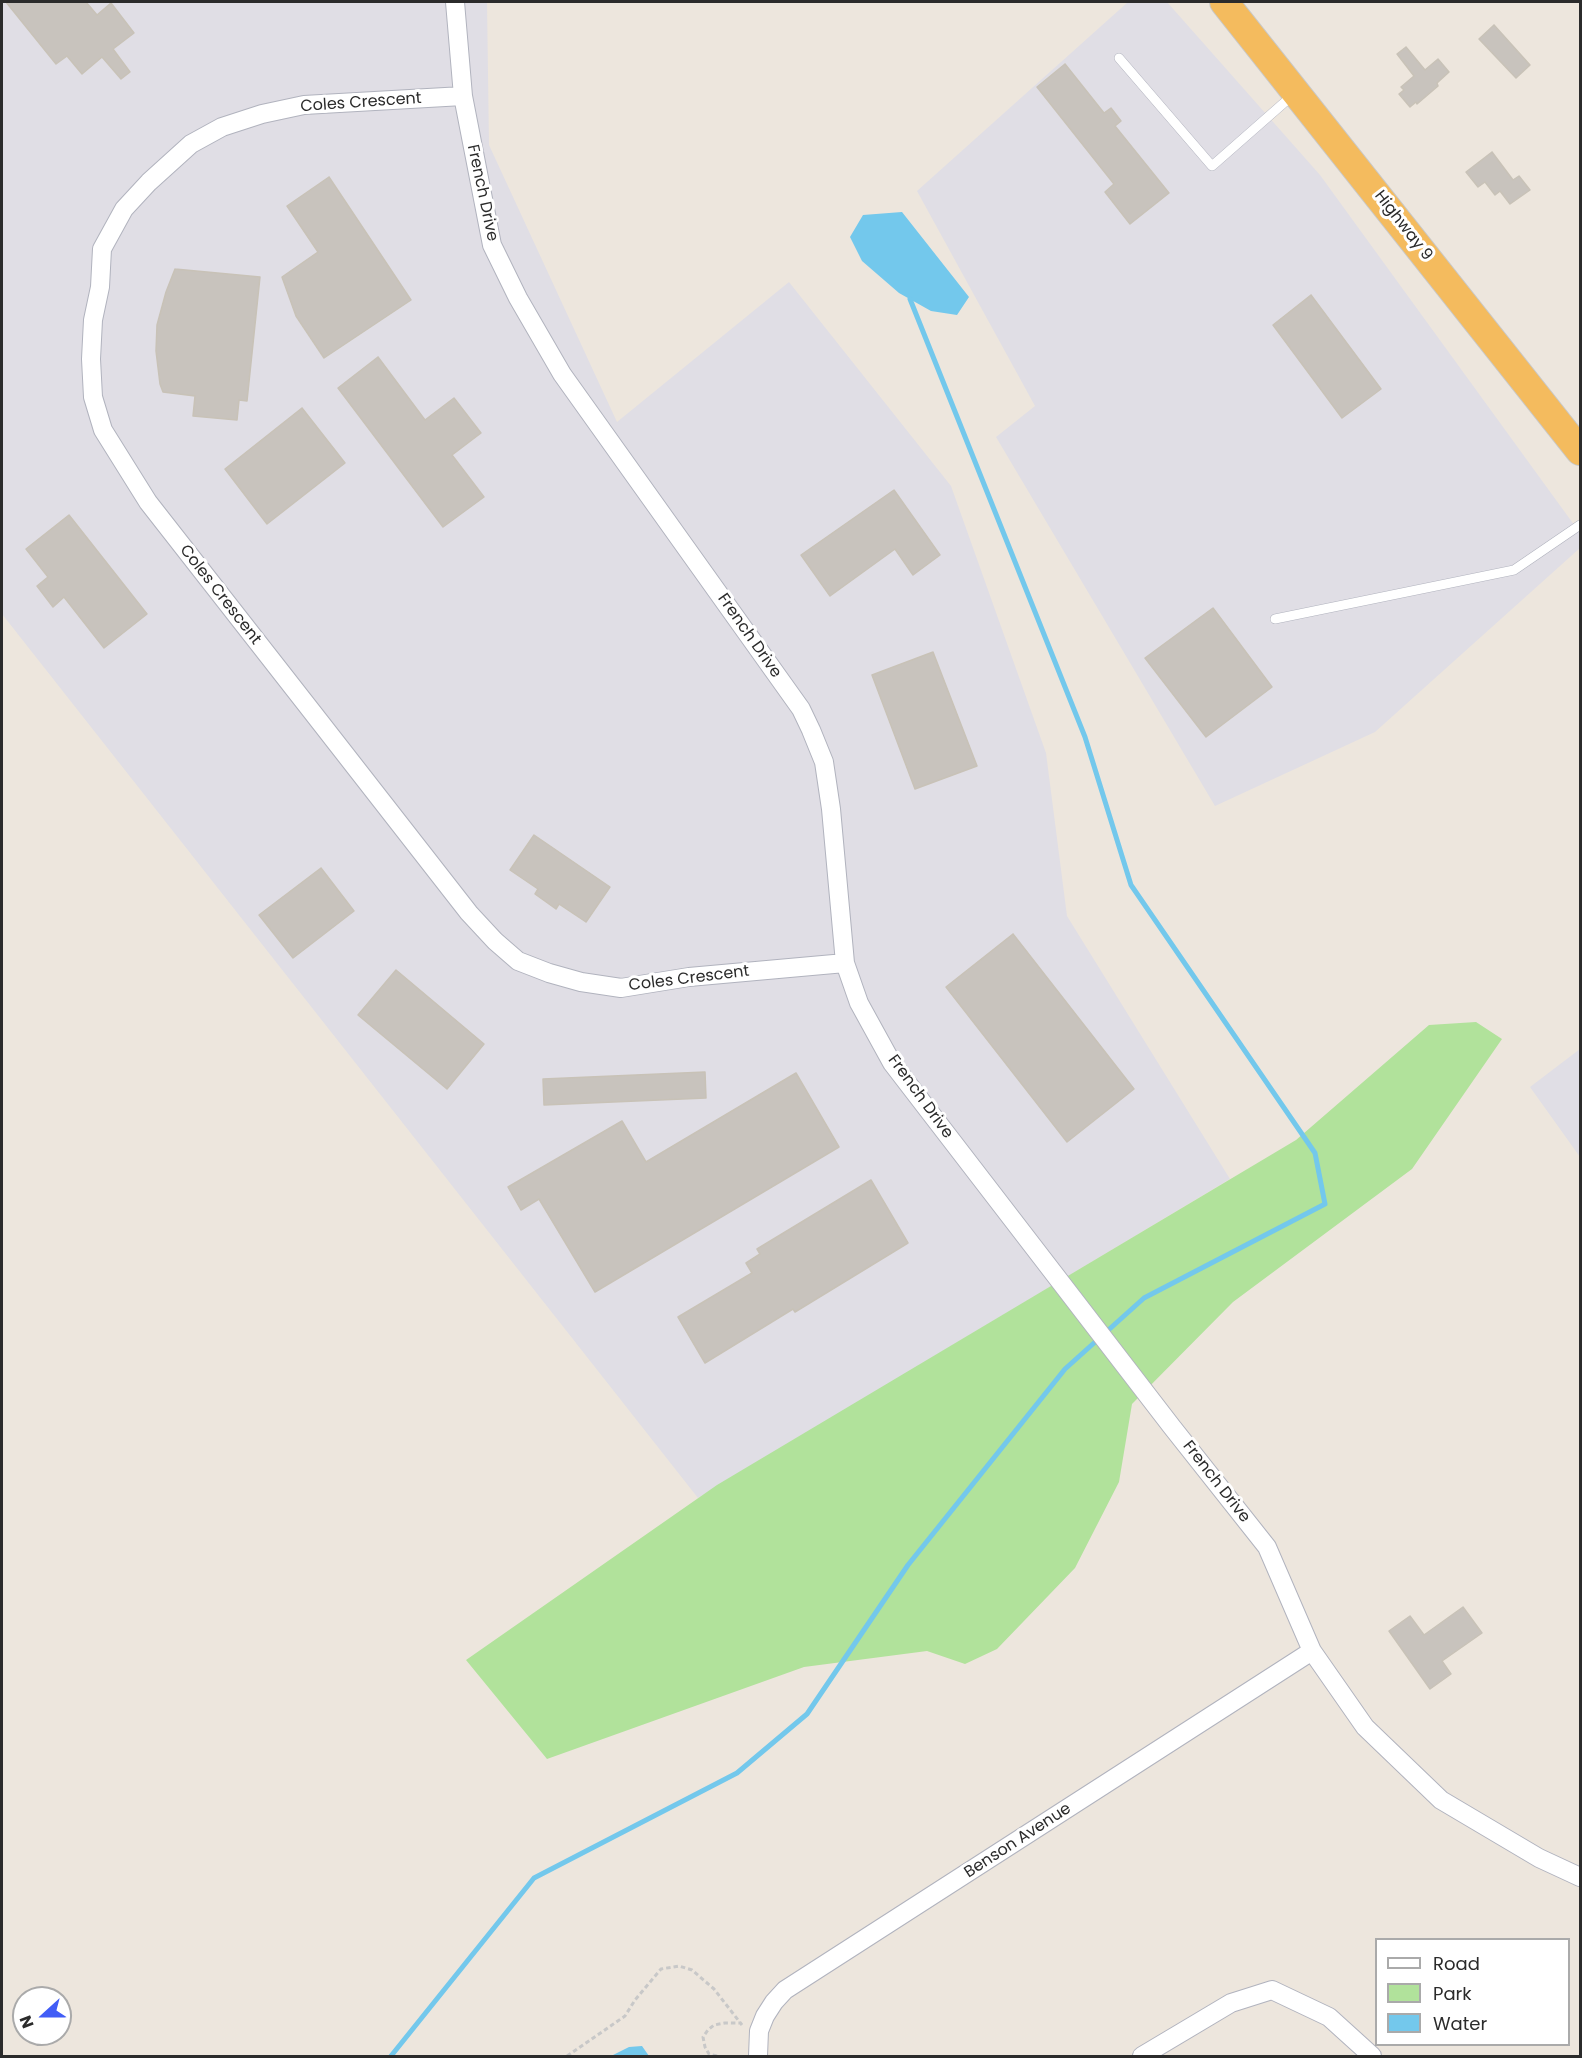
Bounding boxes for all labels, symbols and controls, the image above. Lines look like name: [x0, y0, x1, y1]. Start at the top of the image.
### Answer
street label: Coles Crescent: [300, 89, 422, 117]
street label: French Drive: [462, 143, 502, 243]
street label: Highway 9: [1370, 187, 1436, 265]
street label: Coles Crescent: [175, 541, 265, 649]
street label: French Drive: [713, 590, 785, 682]
street label: Coles Crescent: [628, 962, 750, 996]
street label: French Drive: [883, 1052, 957, 1142]
street label: French Drive: [1178, 1437, 1254, 1527]
street label: Benson Avenue: [961, 1799, 1075, 1883]
legend: [1375, 1938, 1570, 2046]
text: Road: [1433, 1951, 1480, 1976]
text: Park: [1433, 1981, 1472, 2006]
north arrow: [12, 1986, 72, 2046]
text: Water: [1433, 2011, 1487, 2036]
text: N: [14, 2012, 39, 2032]

